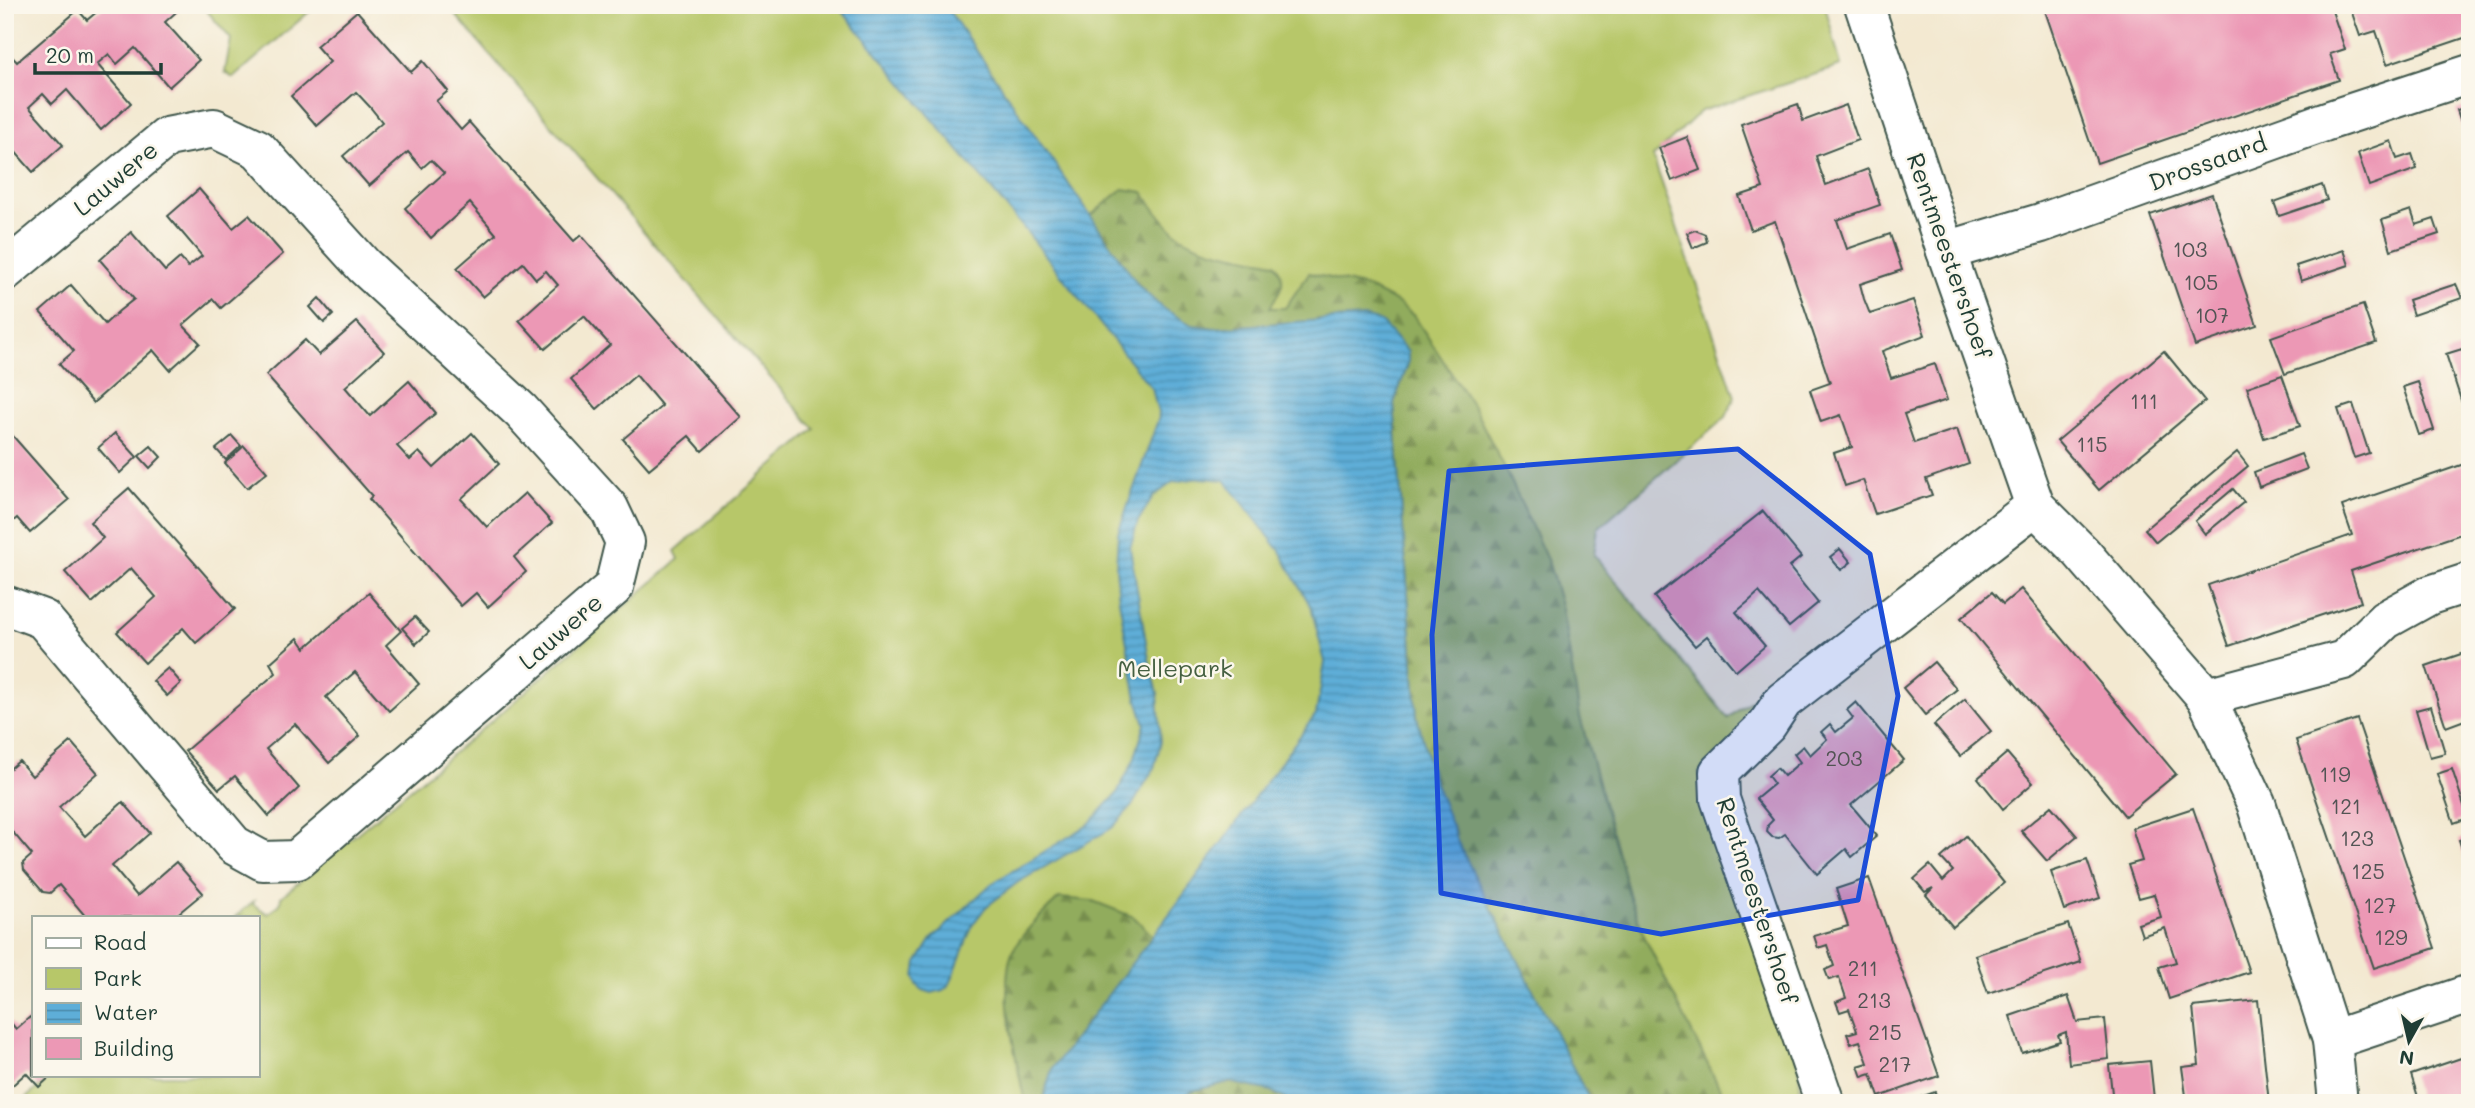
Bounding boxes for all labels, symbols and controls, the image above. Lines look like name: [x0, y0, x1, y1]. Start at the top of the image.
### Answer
scale bar: [35, 32, 161, 76]
text: 20 m: [46, 41, 94, 68]
street label: Drossaard: [2144, 126, 2271, 197]
street label: Lauwere: [66, 133, 164, 222]
street label: Rentmeestershoef: [1901, 148, 2000, 363]
house number: 103: [2173, 235, 2207, 262]
house number: 105: [2184, 268, 2218, 295]
house number: 107: [2195, 301, 2229, 328]
house number: 111: [2130, 387, 2158, 414]
house number: 115: [2076, 430, 2108, 457]
street label: Lauwere: [512, 586, 608, 676]
park label: Mellepark: [1117, 652, 1233, 683]
house number: 203: [1826, 744, 1862, 771]
house number: 119: [2319, 760, 2351, 787]
house number: 121: [2331, 792, 2361, 819]
street label: Rentmeestershoef: [1710, 793, 1807, 1009]
house number: 123: [2340, 824, 2374, 851]
house number: 125: [2351, 857, 2385, 884]
house number: 127: [2364, 891, 2396, 918]
legend: [32, 916, 259, 1076]
house number: 129: [2374, 923, 2408, 950]
text: Road: [94, 928, 146, 955]
house number: 211: [1848, 954, 1878, 981]
text: Park: [94, 964, 142, 991]
house number: 213: [1857, 986, 1891, 1013]
text: Water: [94, 998, 158, 1025]
north arrow: [2374, 1006, 2444, 1076]
house number: 215: [1868, 1018, 1902, 1045]
text: Building: [94, 1034, 174, 1061]
text: N: [2398, 1045, 2415, 1072]
house number: 217: [1879, 1050, 1911, 1077]

